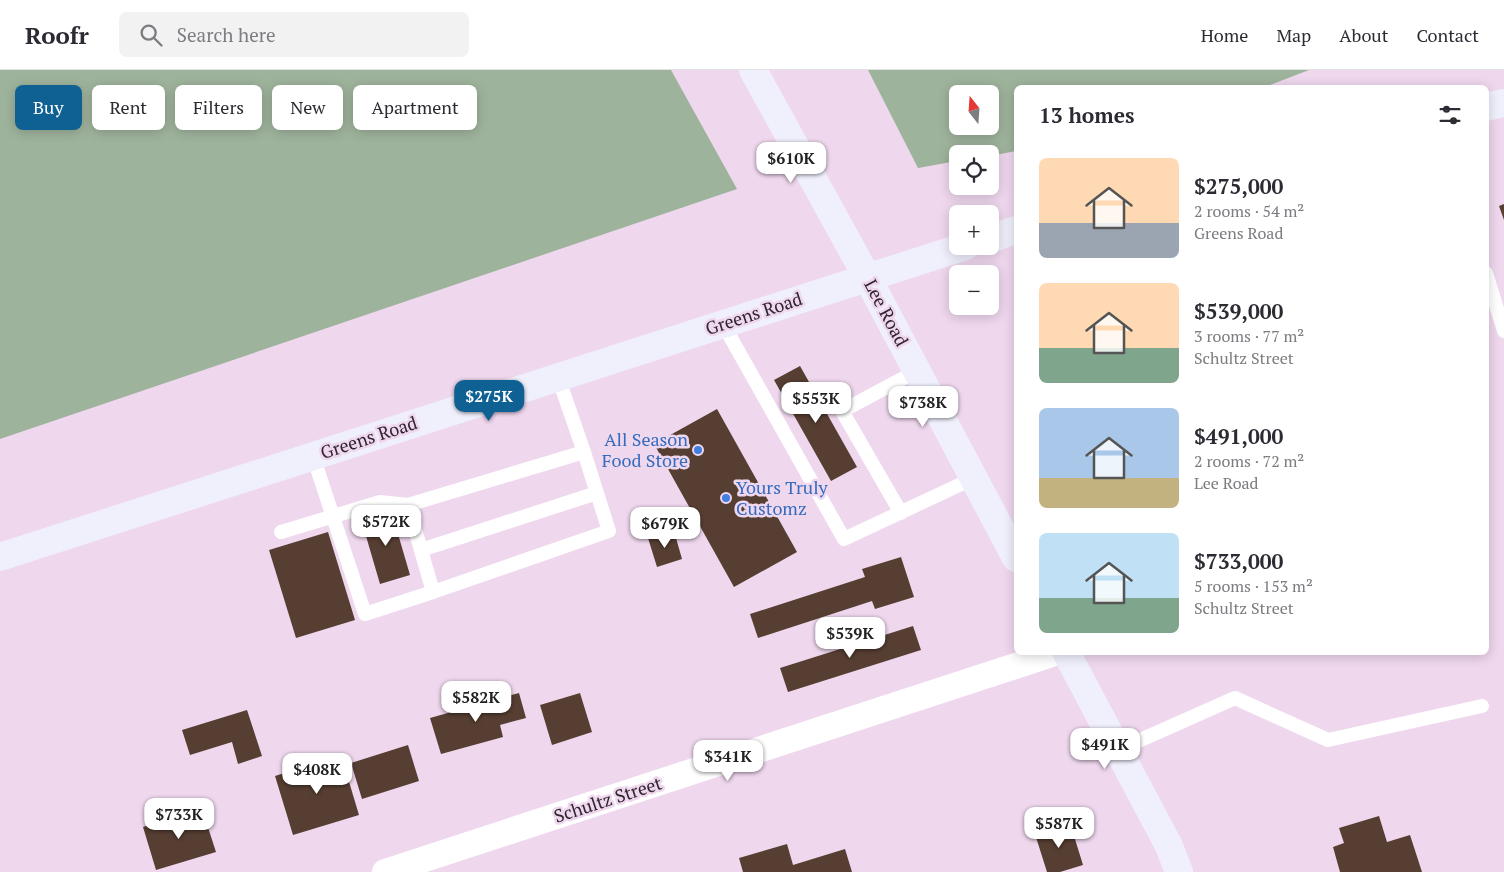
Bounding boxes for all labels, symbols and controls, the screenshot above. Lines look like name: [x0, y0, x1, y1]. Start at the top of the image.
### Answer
search box: [119, 12, 469, 57]
text: Roofr: [25, 19, 89, 51]
icon: search: [137, 21, 165, 49]
text: Search here: [177, 22, 276, 47]
text: Home: [1201, 23, 1248, 47]
text: Map: [1276, 23, 1311, 47]
text: About: [1339, 23, 1388, 47]
text: Contact: [1416, 23, 1479, 47]
chip: Buy: [15, 85, 82, 130]
chip: Rent: [92, 85, 165, 130]
chip: Filters: [175, 85, 262, 130]
chip: New: [272, 85, 343, 130]
chip: Apartment: [353, 85, 477, 130]
north arrow: [949, 85, 999, 135]
map controls: [949, 85, 999, 315]
text: 13 homes: [1039, 101, 1135, 129]
icon: filters: [1436, 101, 1464, 129]
pin: $610K: [756, 142, 826, 184]
button: locate: [949, 145, 999, 195]
text: $610K: [767, 147, 815, 169]
text: $275,000: [1194, 172, 1283, 200]
icon: home: [1079, 178, 1139, 238]
text: 2 rooms · 54 m²: [1194, 200, 1304, 222]
button: +: [949, 205, 999, 255]
text: Greens Road: [1194, 222, 1283, 244]
button: −: [949, 265, 999, 315]
street label: Lee Road: [859, 275, 915, 350]
street label: Greens Road: [702, 286, 805, 340]
text: $539,000: [1194, 297, 1283, 325]
icon: home: [1079, 303, 1139, 363]
text: 3 rooms · 77 m²: [1194, 325, 1304, 347]
text: Schultz Street: [1194, 347, 1294, 369]
pin: $275K: [454, 380, 524, 422]
pin: $553K: [781, 382, 851, 424]
text: $275K: [465, 385, 513, 407]
pin: $738K: [888, 386, 958, 428]
text: $553K: [792, 387, 840, 409]
text: $738K: [899, 391, 947, 413]
street label: Greens Road: [317, 410, 420, 464]
text: $491,000: [1194, 422, 1283, 450]
place label: All Season Food Store: [602, 427, 688, 472]
icon: home: [1079, 428, 1139, 488]
marker: All Season Food Store: [692, 444, 704, 456]
text: 2 rooms · 72 m²: [1194, 450, 1304, 472]
text: Lee Road: [1194, 472, 1258, 494]
place label: Yours Truly Customz: [736, 475, 829, 520]
marker: Yours Truly Customz: [720, 492, 732, 504]
pin: $572K: [351, 504, 421, 547]
pin: $679K: [630, 506, 700, 549]
text: $572K: [362, 510, 410, 532]
text: $679K: [641, 512, 689, 534]
text: $733,000: [1194, 547, 1283, 575]
icon: home: [1079, 553, 1139, 613]
text: 5 rooms · 153 m²: [1194, 575, 1313, 597]
text: Schultz Street: [1194, 597, 1294, 619]
pin: $539K: [815, 616, 885, 659]
text: $539K: [826, 622, 874, 644]
pin: $582K: [441, 680, 511, 723]
text: $582K: [452, 686, 500, 708]
pin: $491K: [1070, 728, 1140, 770]
text: $491K: [1081, 733, 1129, 755]
pin: $341K: [693, 740, 763, 782]
text: $341K: [704, 745, 752, 767]
pin: $408K: [282, 752, 352, 795]
text: $408K: [293, 758, 341, 780]
street label: Schultz Street: [551, 770, 665, 828]
pin: $733K: [144, 798, 214, 840]
text: $733K: [155, 803, 203, 825]
pin: $587K: [1024, 806, 1094, 849]
text: $587K: [1035, 812, 1083, 834]

